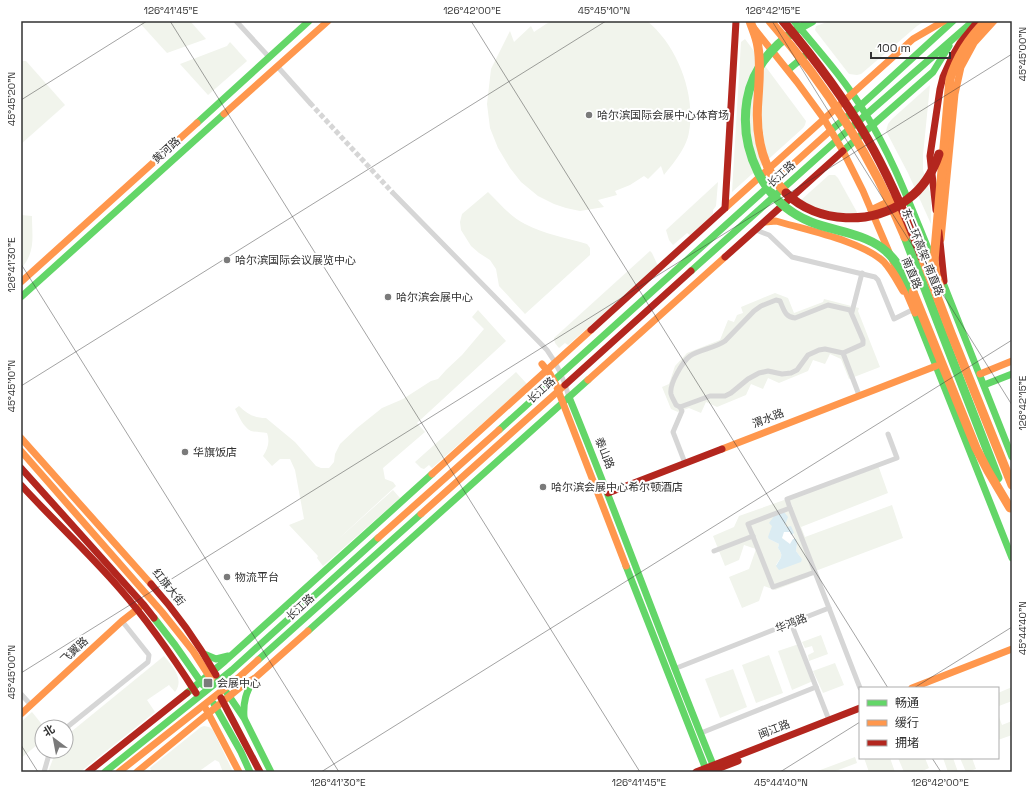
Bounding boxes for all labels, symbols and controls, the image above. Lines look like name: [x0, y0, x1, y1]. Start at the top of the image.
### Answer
text: 126°41'45"E: [144, 4, 199, 17]
text: 126°42'00"E: [443, 4, 501, 17]
text: 45°45'10"N: [578, 4, 630, 17]
text: 126°42'15"E: [746, 4, 801, 17]
text: 45°45'00"N: [1016, 27, 1029, 81]
scale bar: [871, 34, 950, 60]
text: 100 m: [877, 40, 911, 56]
text: 45°45'20"N: [5, 72, 18, 126]
place label: 哈尔滨国际会展中心体育场: [597, 108, 729, 122]
marker: 哈尔滨国际会展中心体育场: [584, 110, 594, 120]
street label: 黄河路: [149, 134, 183, 166]
street label: 长江路: [764, 158, 798, 190]
street label: 东二环高架-南直路: [899, 206, 947, 298]
text: 126°41'30"E: [5, 237, 18, 293]
place label: 哈尔滨国际会议展览中心: [235, 253, 356, 267]
marker: 哈尔滨国际会议展览中心: [222, 255, 232, 265]
street label: 南直路: [899, 255, 925, 291]
place label: 哈尔滨会展中心: [396, 290, 473, 304]
marker: 哈尔滨会展中心: [383, 292, 393, 302]
text: 45°45'10"N: [5, 360, 18, 412]
street label: 长江路: [524, 374, 558, 406]
text: 126°42'15"E: [1016, 375, 1029, 430]
street label: 渭水路: [750, 406, 786, 430]
street label: 泰山路: [592, 435, 618, 471]
place label: 华旗饭店: [193, 445, 237, 459]
marker: 华旗饭店: [180, 447, 190, 457]
place label: 哈尔滨会展中心希尔顿酒店: [551, 480, 683, 494]
marker: 哈尔滨会展中心希尔顿酒店: [538, 482, 548, 492]
street label: 红旗大街: [150, 565, 188, 609]
place label: 物流平台: [235, 570, 279, 584]
marker: 物流平台: [222, 572, 232, 582]
street label: 长江路: [283, 591, 317, 623]
text: 45°44'40"N: [1016, 601, 1029, 655]
street label: 华鸿路: [773, 611, 809, 635]
street label: 飞翼路: [57, 634, 91, 666]
text: 45°45'00"N: [5, 645, 18, 699]
place label: 会展中心: [217, 676, 261, 690]
marker: 会展中心: [202, 677, 214, 689]
legend: [859, 687, 999, 759]
text: 畅通: [895, 695, 919, 711]
text: 缓行: [895, 715, 919, 731]
street label: 闽江路: [756, 717, 792, 741]
north arrow: [34, 719, 74, 759]
text: 北: [40, 722, 57, 739]
text: 拥堵: [895, 735, 919, 751]
text: 126°41'30"E: [310, 776, 366, 789]
text: 126°41'45"E: [612, 776, 667, 789]
text: 45°44'40"N: [754, 776, 808, 789]
text: 126°42'00"E: [911, 776, 969, 789]

